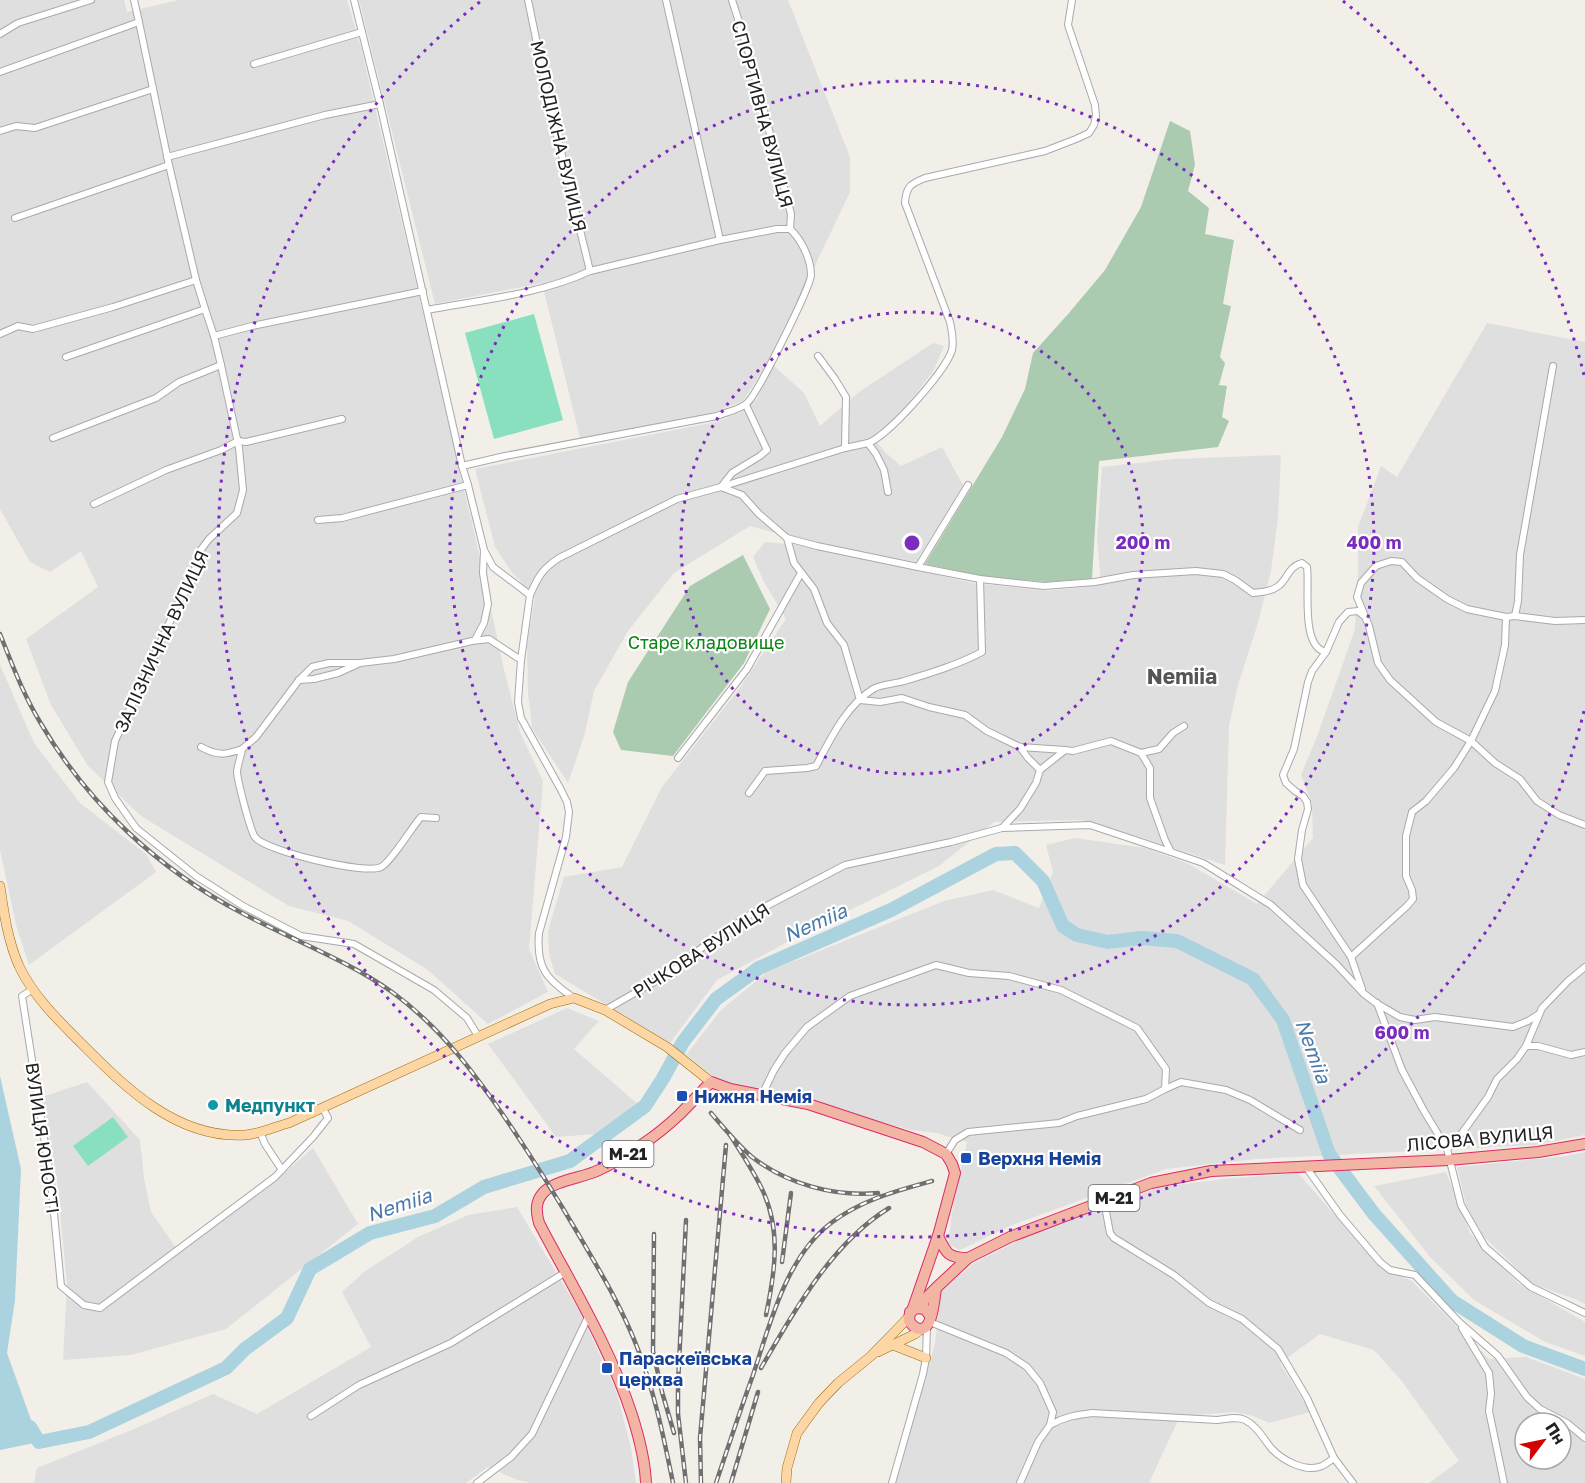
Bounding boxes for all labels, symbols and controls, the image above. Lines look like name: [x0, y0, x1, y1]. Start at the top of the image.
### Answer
street label: СПОРТИВНА ВУЛИЦЯ: [727, 18, 799, 210]
street label: МОЛОДІЖНА ВУЛИЦЯ: [526, 38, 592, 234]
text: 200 m: [1116, 531, 1170, 553]
text: 400 m: [1347, 531, 1401, 553]
centre of rings: [902, 533, 922, 553]
street label: ЗАЛІЗНИЧНА ВУЛИЦЯ: [109, 546, 213, 736]
park label: Старе кладовище: [628, 631, 784, 653]
district label: Nemiia: [1147, 663, 1217, 689]
water label: Nemiia: [780, 897, 851, 946]
street label: РІЧКОВА ВУЛИЦЯ: [629, 898, 773, 1002]
water label: Nemiia: [1291, 1016, 1337, 1087]
text: 600 m: [1374, 1021, 1430, 1043]
street label: ВУЛИЦЯ ЮНОСТІ: [21, 1061, 65, 1215]
place label: Нижня Немія: [694, 1085, 812, 1107]
marker: Нижня Немія: [675, 1089, 689, 1103]
place label: Медпункт: [225, 1094, 315, 1116]
marker: Медпункт: [206, 1098, 220, 1112]
street label: ЛІСОВА ВУЛИЦЯ: [1406, 1121, 1554, 1155]
road number: М-21: [602, 1141, 654, 1167]
place label: Верхня Немія: [978, 1147, 1101, 1169]
marker: Верхня Немія: [959, 1151, 973, 1165]
water label: Nemiia: [364, 1182, 435, 1226]
road number: М-21: [1088, 1185, 1140, 1211]
place label: Параскеївська церква: [619, 1347, 752, 1390]
marker: Параскеївська церква: [600, 1361, 614, 1375]
north arrow: [1513, 1411, 1573, 1471]
text: Пн: [1541, 1419, 1570, 1448]

